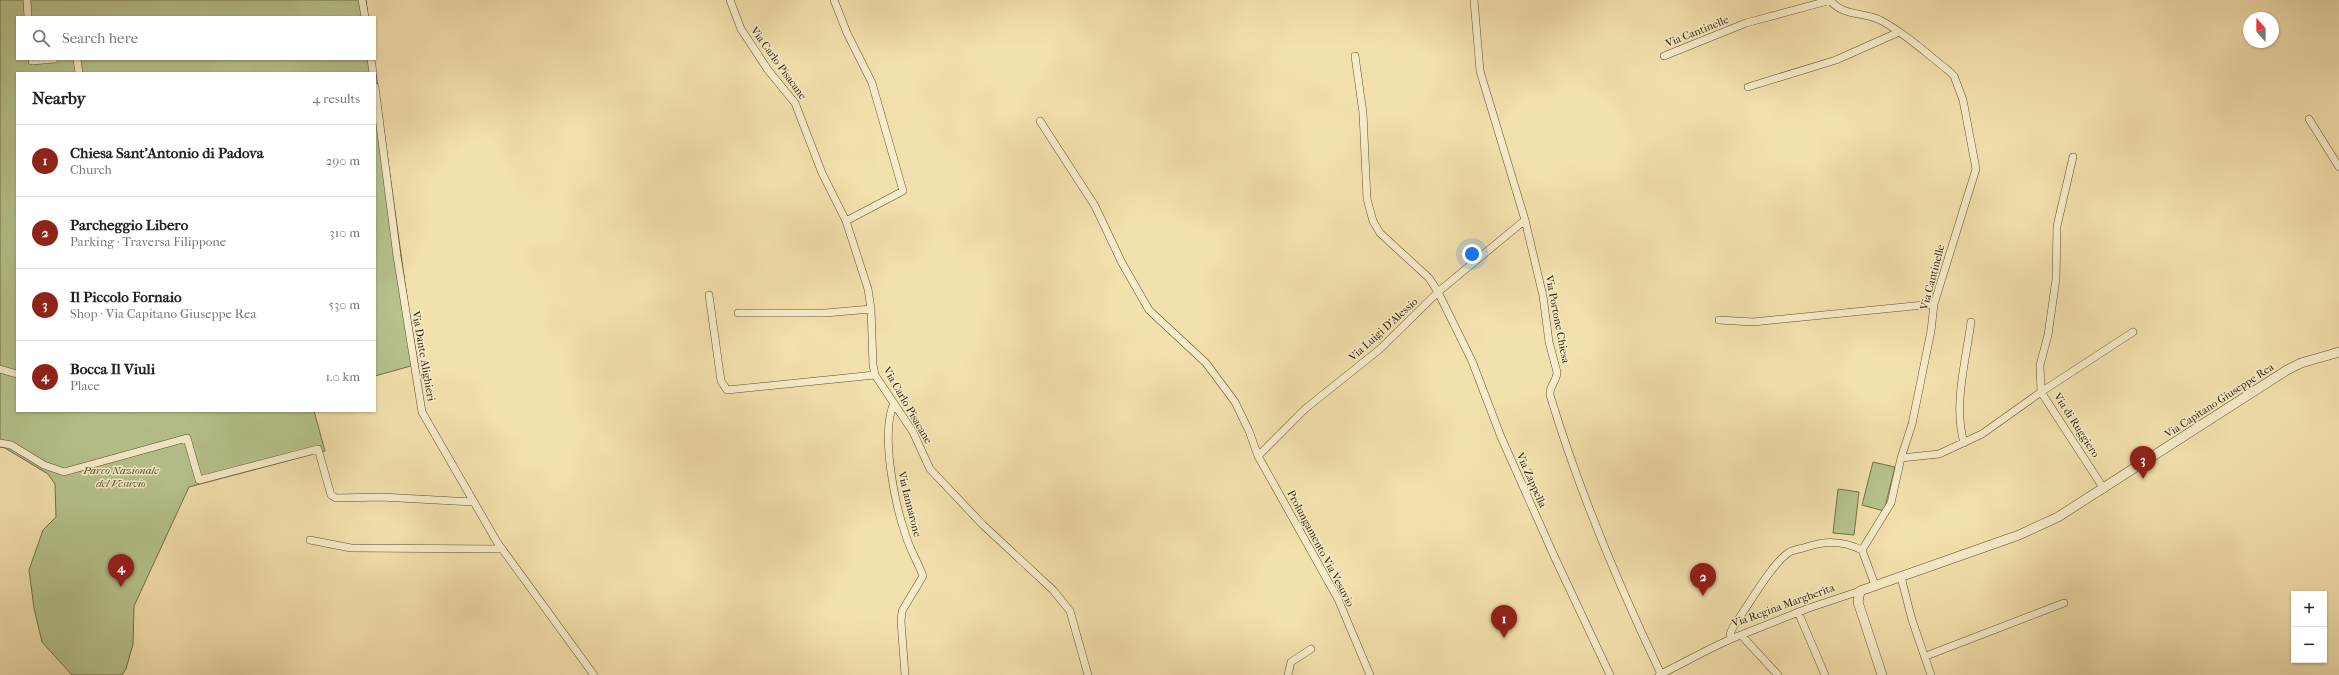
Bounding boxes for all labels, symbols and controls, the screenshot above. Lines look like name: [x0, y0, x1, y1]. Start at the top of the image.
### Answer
north arrow: [2243, 12, 2279, 48]
street label: Via Cantinelle: [1663, 13, 1731, 50]
search box: [16, 16, 376, 60]
street label: Via Carlo Pisacane: [747, 24, 810, 103]
icon: search: [30, 27, 52, 49]
text: Search here: [62, 29, 138, 47]
text: Nearby: [32, 88, 86, 108]
text: 4 results: [313, 91, 360, 106]
text: Chiesa Sant'Antonio di Padova: [70, 144, 264, 162]
text: 1: [43, 153, 47, 168]
text: 290 m: [326, 153, 360, 168]
text: Church: [70, 162, 112, 177]
text: Parcheggio Libero: [70, 216, 188, 234]
text: 2: [42, 225, 48, 240]
text: 310 m: [329, 225, 360, 240]
text: Parking · Traversa Filippone: [70, 234, 226, 249]
street label: Via Cantinelle: [1917, 243, 1948, 312]
your location: [1462, 244, 1482, 264]
street label: Via Portone Chiesa: [1542, 273, 1573, 365]
text: Il Piccolo Fornaio: [70, 288, 182, 306]
street label: Via Luigi D'Alessio: [1346, 295, 1421, 364]
text: 3: [42, 297, 48, 312]
text: 530 m: [328, 297, 360, 312]
text: Shop · Via Capitano Giuseppe Rea: [70, 306, 256, 321]
street label: Via Dante Alighieri: [409, 309, 438, 403]
text: Bocca Il Viuli: [70, 360, 155, 378]
street label: Via Capitano Giuseppe Rea: [2161, 360, 2277, 441]
street label: Via Carlo Pisacane: [880, 364, 935, 446]
text: 4: [41, 369, 49, 384]
text: 1.0 km: [325, 369, 360, 384]
text: Place: [70, 378, 100, 393]
street label: Via di Ruggiero: [2050, 390, 2102, 460]
pin: 3: [2130, 446, 2156, 479]
street label: Via Zappella: [1513, 450, 1550, 511]
park label: Parco Nazionale del Vesuvio: [82, 464, 159, 490]
street label: Via Iannarone: [895, 469, 924, 539]
street label: Prolungamento Via Vesuvio: [1284, 488, 1357, 609]
pin: 4: [108, 554, 134, 587]
pin: 2: [1690, 563, 1716, 596]
street label: Via Regina Margherita: [1729, 581, 1837, 630]
map controls: [2291, 591, 2327, 663]
button: +: [2291, 591, 2327, 627]
pin: 1: [1491, 605, 1517, 638]
button: −: [2291, 627, 2327, 663]

